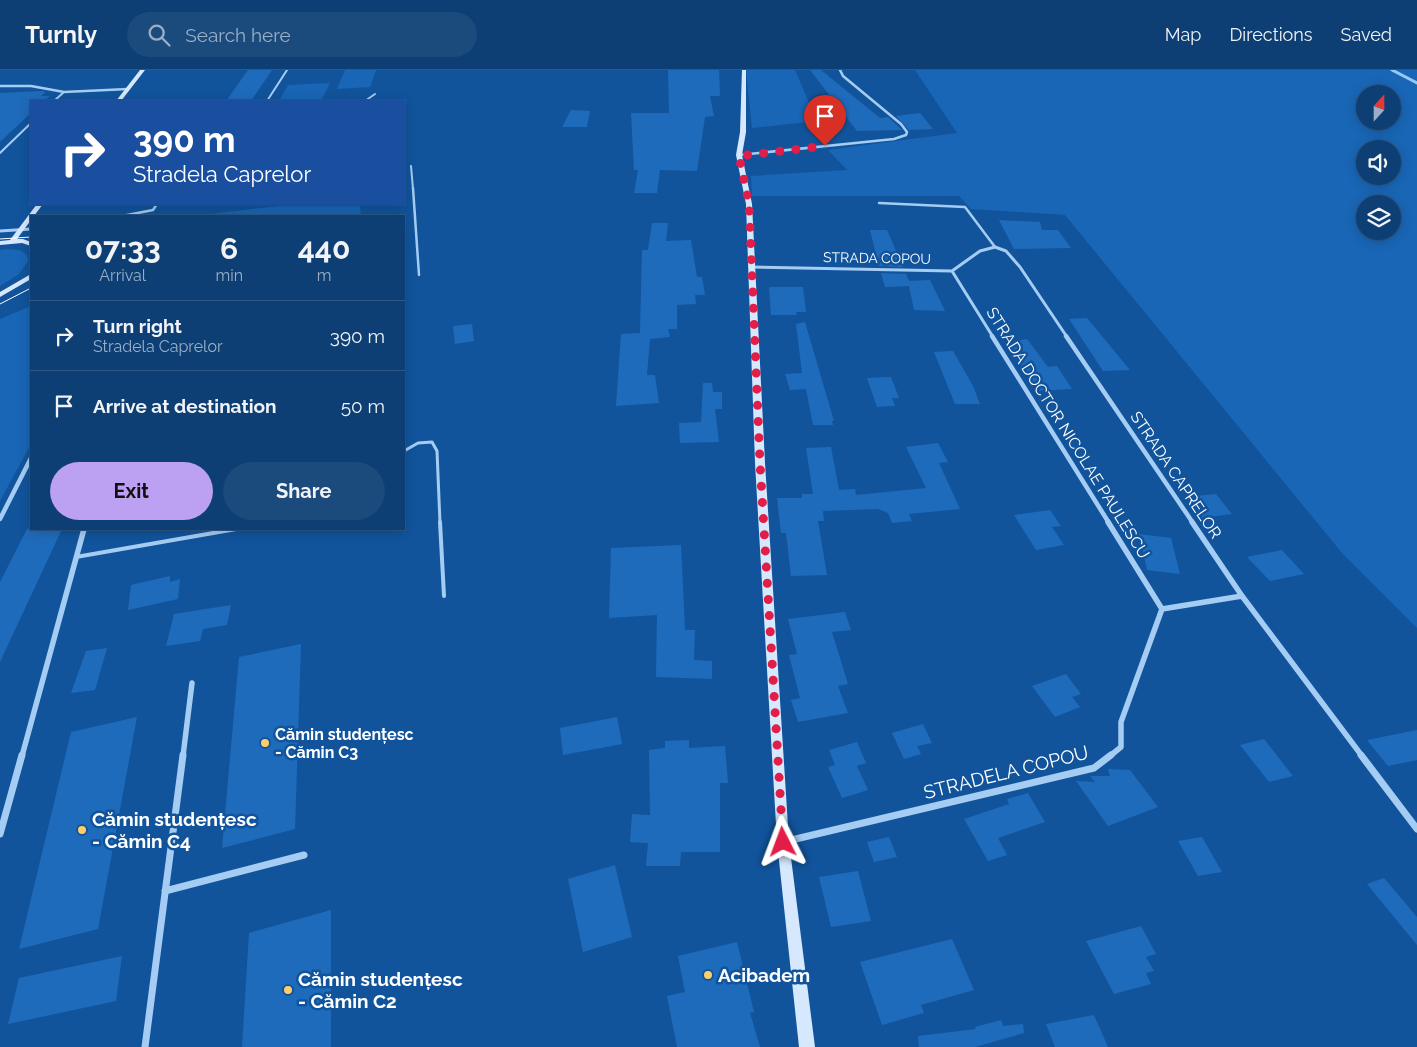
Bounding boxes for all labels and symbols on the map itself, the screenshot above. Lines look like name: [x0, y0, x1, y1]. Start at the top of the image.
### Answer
north arrow: [1356, 85, 1401, 130]
pin: [804, 95, 846, 146]
street label: STRADA COPOU: [823, 249, 931, 267]
street label: STRADA DOCTOR NICOLAE PAULESCU: [982, 304, 1154, 562]
street label: STRADA CAPRELOR: [1126, 408, 1226, 542]
place label: Cămin studențesc - Cămin C3: [275, 725, 414, 762]
marker: Cămin studențesc - Cămin C3: [259, 737, 271, 749]
street label: STRADELA COPOU: [921, 741, 1091, 803]
place label: Cămin studențesc - Cămin C4: [92, 808, 257, 852]
position arrow: [756, 815, 808, 867]
marker: Cămin studențesc - Cămin C4: [76, 824, 88, 836]
place label: Acibadem: [718, 964, 810, 986]
place label: Cămin studențesc - Cămin C2: [298, 968, 463, 1012]
marker: Acibadem: [702, 969, 714, 981]
marker: Cămin studențesc - Cămin C2: [282, 984, 294, 996]

